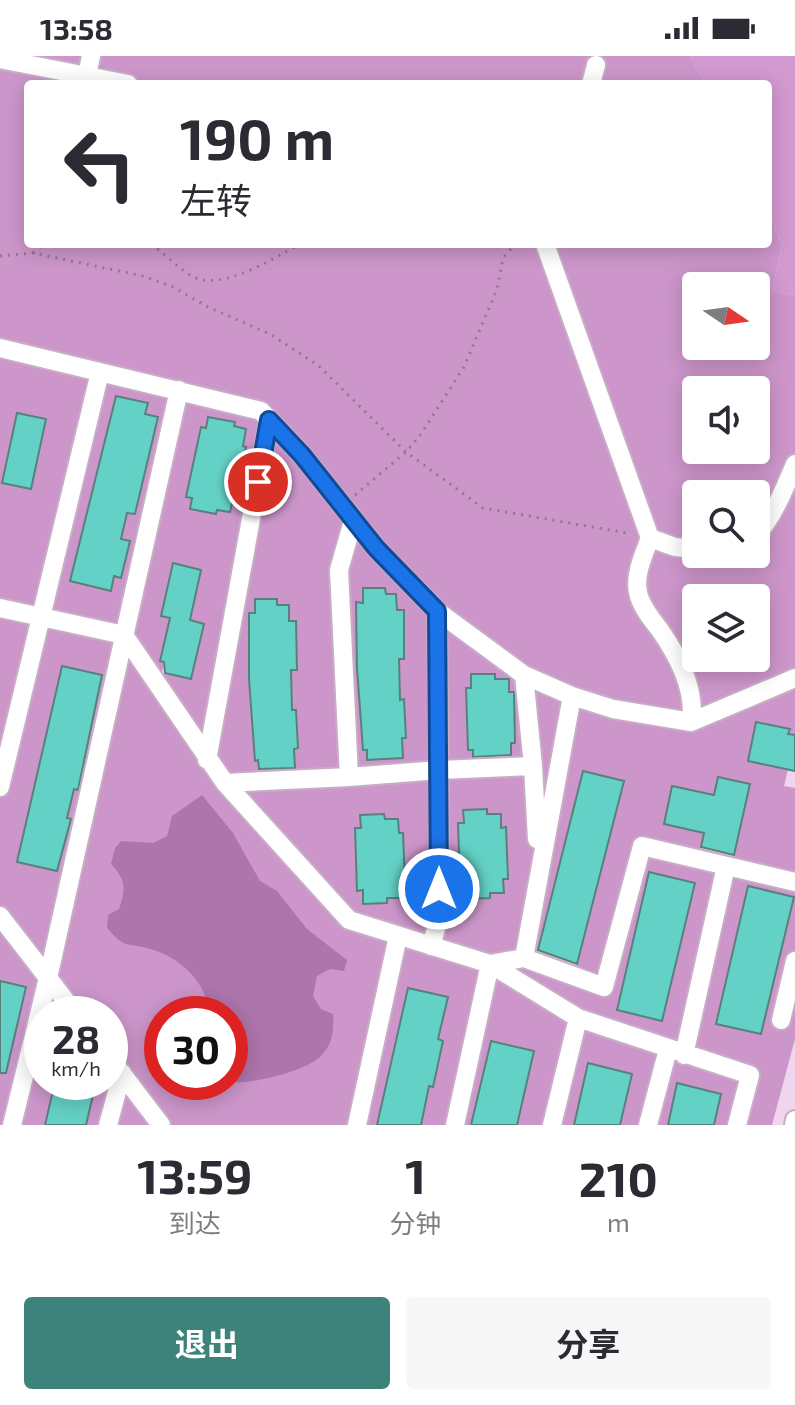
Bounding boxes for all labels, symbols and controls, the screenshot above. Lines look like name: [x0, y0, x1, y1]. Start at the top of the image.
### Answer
text: 13:58: [40, 10, 113, 46]
text: 190 m: [180, 104, 334, 171]
icon: left: [48, 112, 152, 216]
text: 左转: [180, 178, 252, 221]
north arrow: [682, 272, 770, 360]
map controls: [682, 272, 770, 672]
button: sound: [682, 376, 770, 464]
pin: [224, 448, 292, 516]
icon: arrive: [236, 460, 280, 504]
button: search: [682, 480, 770, 568]
button: layers: [682, 584, 770, 672]
position arrow: [397, 847, 481, 931]
speed limit sign: 30: [144, 996, 248, 1100]
text: 28: [52, 1014, 100, 1062]
text: km/h: [51, 1056, 101, 1080]
text: 13:59: [137, 1146, 252, 1204]
text: 1: [405, 1146, 426, 1204]
text: 210: [579, 1149, 658, 1207]
text: m: [607, 1206, 630, 1237]
text: 到达: [169, 1207, 221, 1238]
text: 分钟: [390, 1207, 442, 1238]
button: 退出: [24, 1297, 390, 1389]
button: 分享: [406, 1297, 771, 1389]

